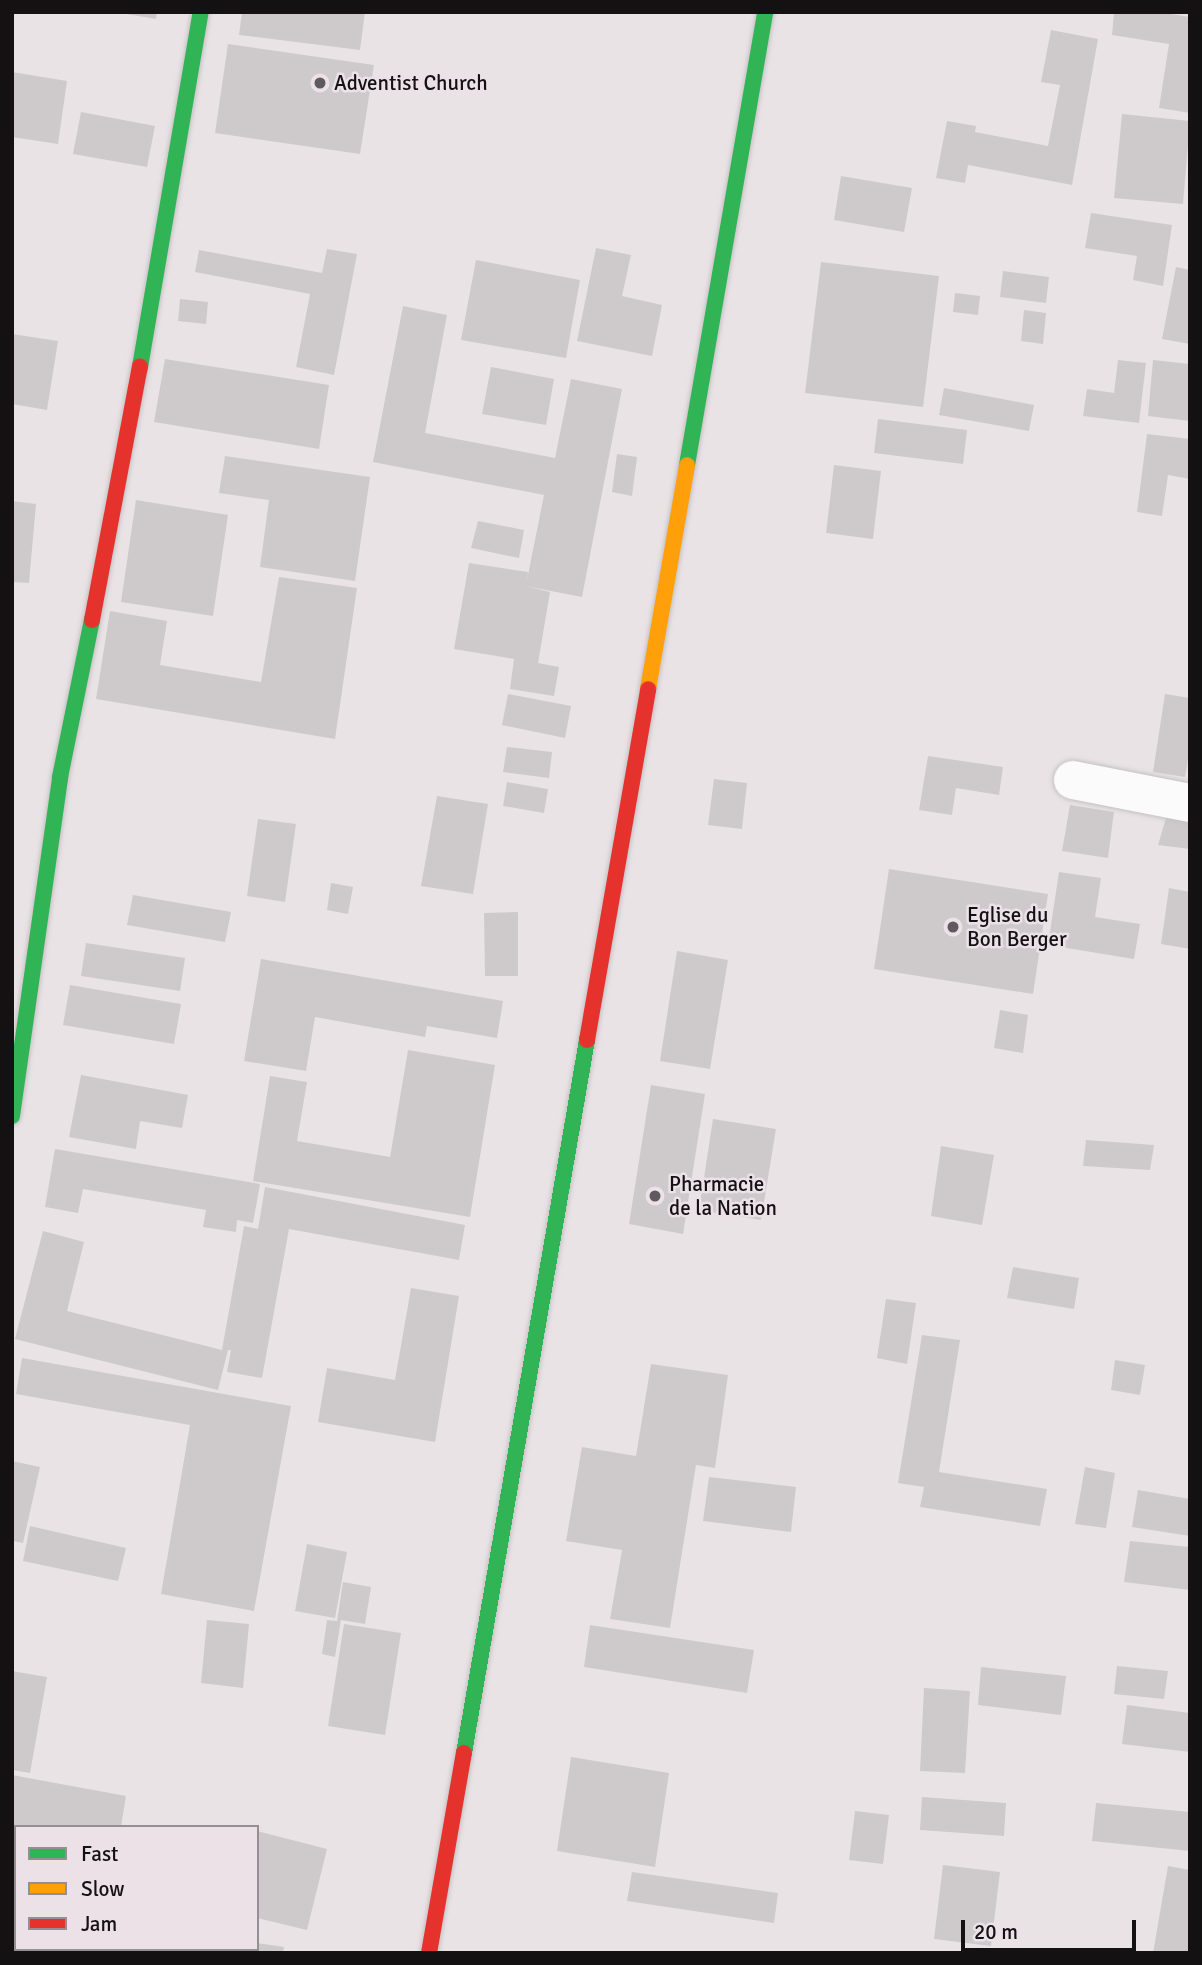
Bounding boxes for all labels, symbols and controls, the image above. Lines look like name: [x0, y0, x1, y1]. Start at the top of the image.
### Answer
place label: Adventist Church: [334, 70, 488, 96]
marker: Adventist Church: [312, 75, 328, 91]
place label: Eglise du Bon Berger: [967, 902, 1067, 952]
marker: Eglise du Bon Berger: [945, 919, 961, 935]
place label: Pharmacie de la Nation: [669, 1171, 777, 1221]
marker: Pharmacie de la Nation: [647, 1188, 663, 1204]
legend: [14, 1825, 259, 1951]
text: Fast: [81, 1841, 118, 1867]
text: Slow: [81, 1876, 125, 1902]
scale bar: [964, 1906, 1139, 1950]
text: Jam: [81, 1911, 117, 1937]
text: 20 m: [974, 1919, 1018, 1945]

